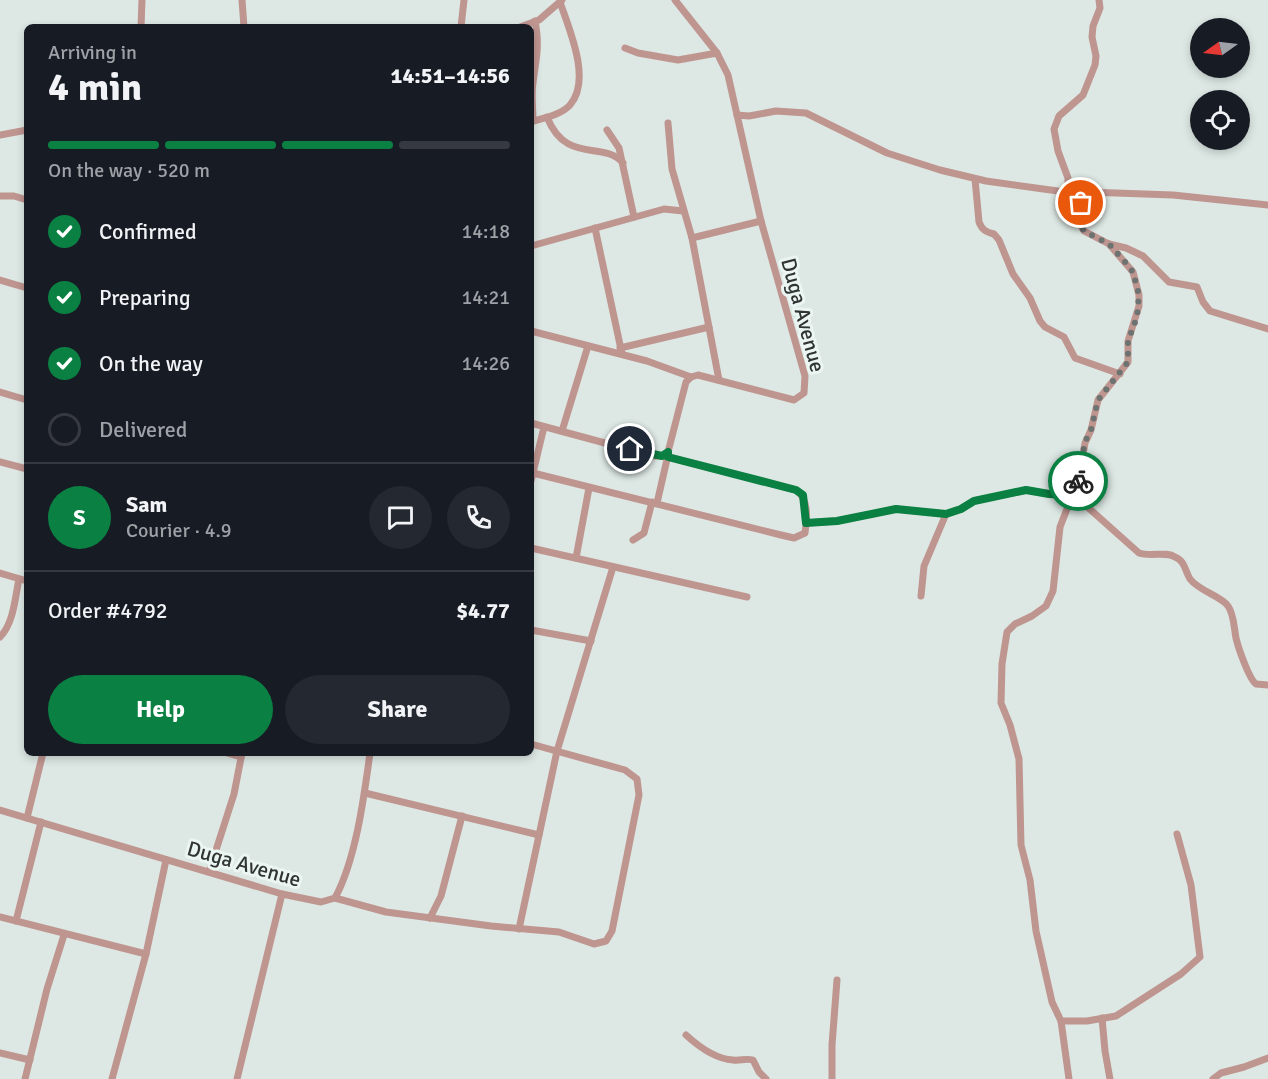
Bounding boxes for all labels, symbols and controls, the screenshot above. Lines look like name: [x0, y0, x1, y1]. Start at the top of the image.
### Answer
north arrow: [1190, 18, 1250, 78]
map controls: [1190, 18, 1250, 150]
text: Arriving in: [48, 40, 137, 65]
text: 14:51–14:56: [391, 62, 510, 89]
text: 4 min: [48, 63, 142, 111]
button: locate: [1190, 90, 1250, 150]
text: On the way · 520 m: [48, 158, 210, 183]
pin: [1055, 177, 1106, 228]
icon: bag: [1064, 186, 1097, 219]
icon: check: [48, 215, 81, 248]
text: Confirmed: [99, 218, 197, 245]
text: 14:18: [461, 219, 510, 244]
street label: Duga Avenue: [775, 255, 831, 375]
icon: check: [48, 281, 81, 314]
text: Preparing: [99, 284, 191, 311]
text: 14:21: [461, 285, 510, 310]
icon: check: [48, 347, 81, 380]
text: On the way: [99, 350, 203, 377]
text: 14:26: [461, 351, 510, 376]
text: Delivered: [99, 416, 187, 443]
pin: [604, 423, 655, 474]
icon: home: [613, 432, 646, 465]
courier: [1048, 451, 1108, 511]
icon: bike: [1062, 465, 1095, 498]
button: chat: [369, 486, 432, 549]
button: phone: [447, 486, 510, 549]
text: Sam: [126, 491, 167, 518]
text: S: [73, 504, 86, 531]
text: Courier · 4.9: [126, 518, 232, 543]
text: Order #4792: [48, 597, 168, 624]
text: $4.77: [456, 597, 510, 624]
button: Help: [48, 675, 273, 744]
button: Share: [285, 675, 510, 744]
street label: Duga Avenue: [184, 835, 304, 893]

